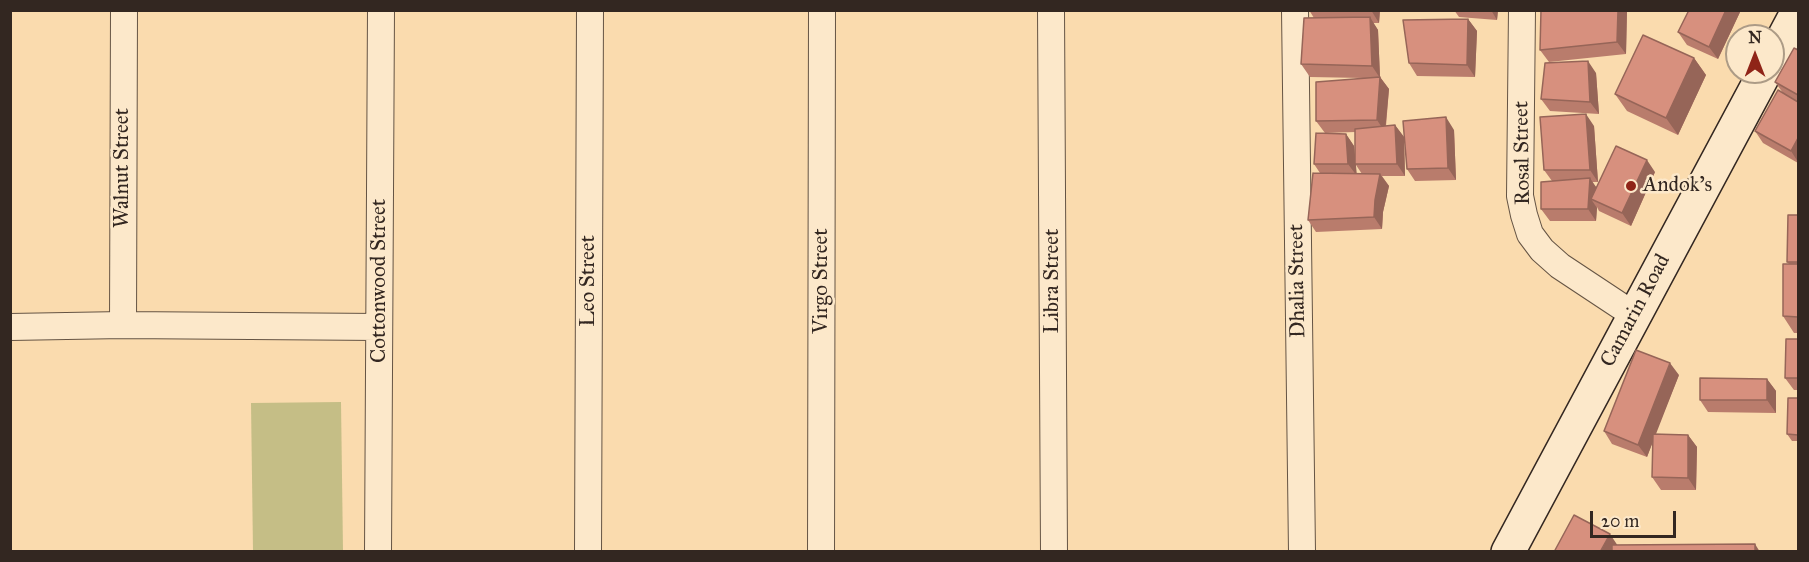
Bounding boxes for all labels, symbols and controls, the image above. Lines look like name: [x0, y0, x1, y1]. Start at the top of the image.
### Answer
north arrow: [1725, 24, 1785, 84]
text: N: [1748, 28, 1762, 47]
street label: Rosal Street: [1509, 101, 1537, 205]
street label: Walnut Street: [110, 108, 136, 228]
place label: Andok's: [1643, 173, 1712, 199]
marker: Andok's: [1624, 179, 1638, 193]
street label: Cottonwood Street: [367, 199, 393, 363]
street label: Dhalia Street: [1284, 224, 1312, 338]
street label: Virgo Street: [809, 228, 835, 334]
street label: Libra Street: [1040, 229, 1066, 333]
street label: Leo Street: [576, 235, 602, 327]
street label: Camarin Road: [1596, 250, 1676, 372]
scale bar: [1593, 499, 1678, 537]
text: 20 m: [1601, 510, 1639, 532]

